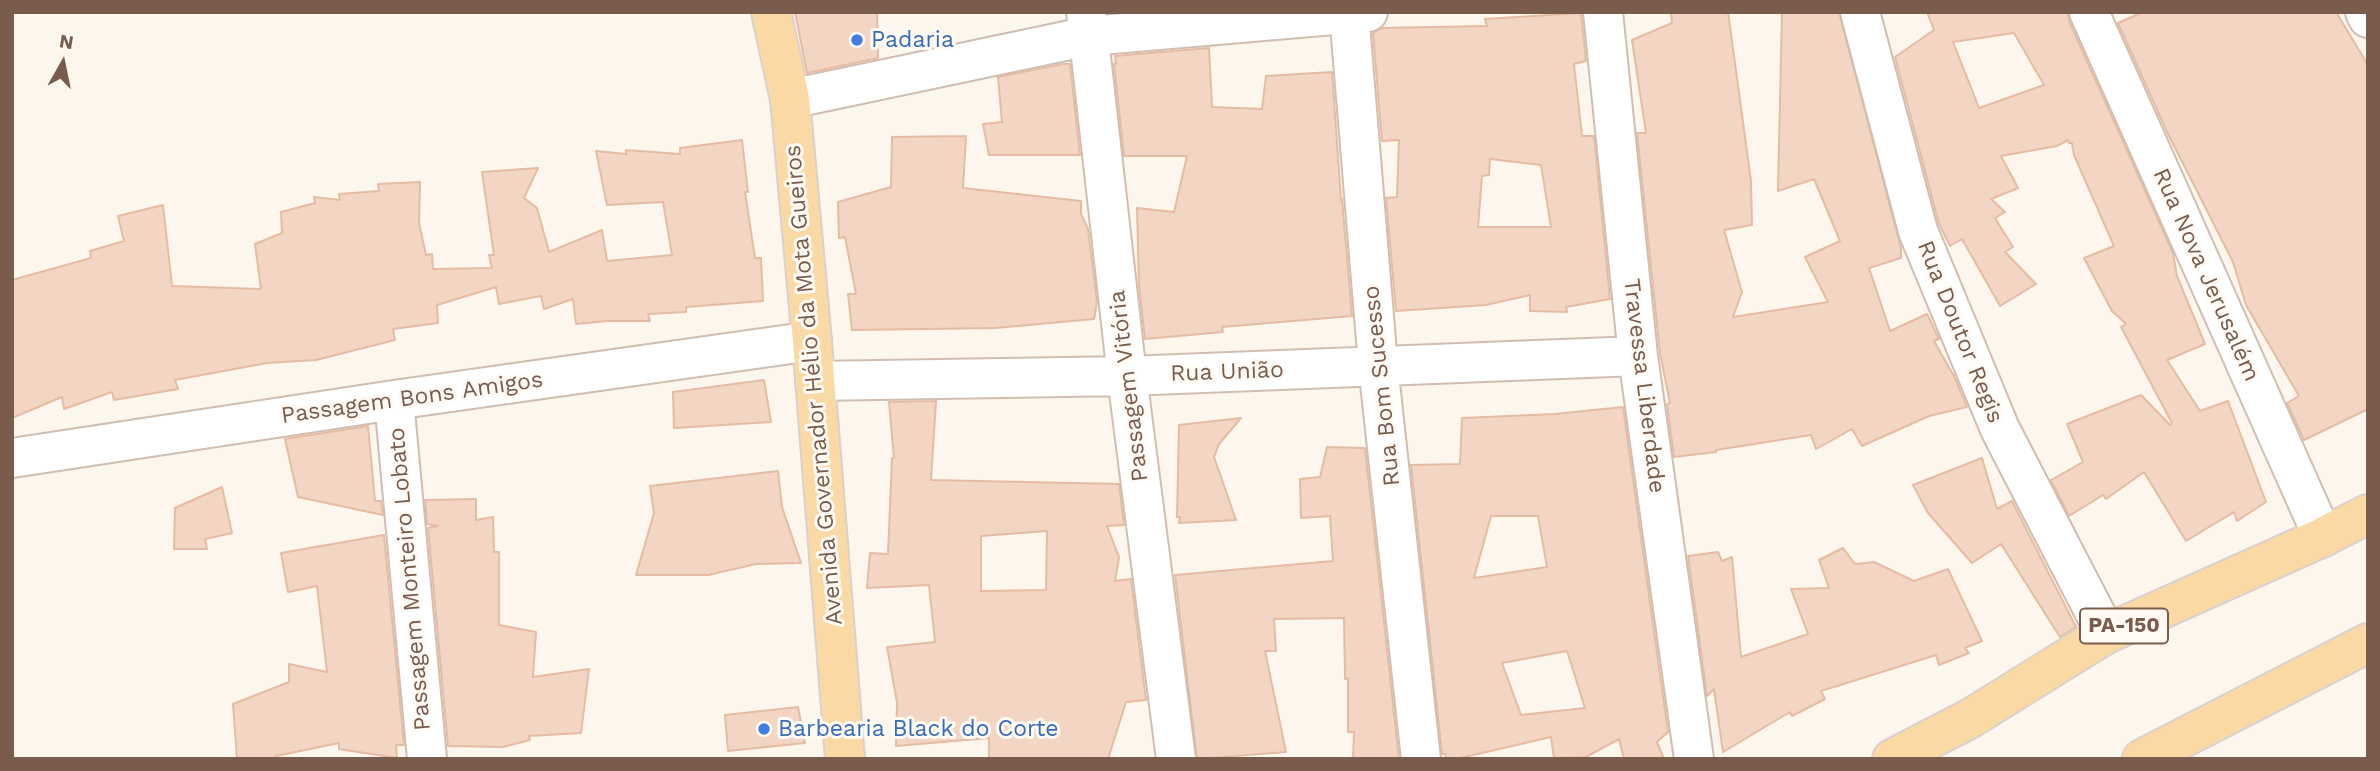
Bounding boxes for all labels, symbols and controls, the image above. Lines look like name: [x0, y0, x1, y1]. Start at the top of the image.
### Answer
place label: Padaria: [871, 26, 954, 54]
north arrow: [28, 28, 98, 98]
text: N: [58, 29, 75, 54]
marker: Padaria: [849, 32, 865, 48]
street label: Avenida Governador Hélio da Mota Gueiros: [779, 144, 849, 626]
street label: Rua Nova Jerusalém: [2147, 164, 2265, 386]
street label: Rua Doutor Regis: [1911, 237, 2009, 427]
street label: Travessa Liberdade: [1617, 277, 1671, 495]
street label: Rua Bom Sucesso: [1358, 284, 1406, 488]
street label: Passagem Vitória: [1104, 289, 1154, 483]
street label: Rua União: [1170, 356, 1284, 388]
street label: Passagem Bons Amigos: [279, 366, 545, 430]
street label: Passagem Monteiro Lobato: [383, 426, 437, 732]
road number: PA-150: [2080, 608, 2168, 644]
place label: Barbearia Black do Corte: [778, 715, 1059, 743]
marker: Barbearia Black do Corte: [756, 721, 772, 737]

